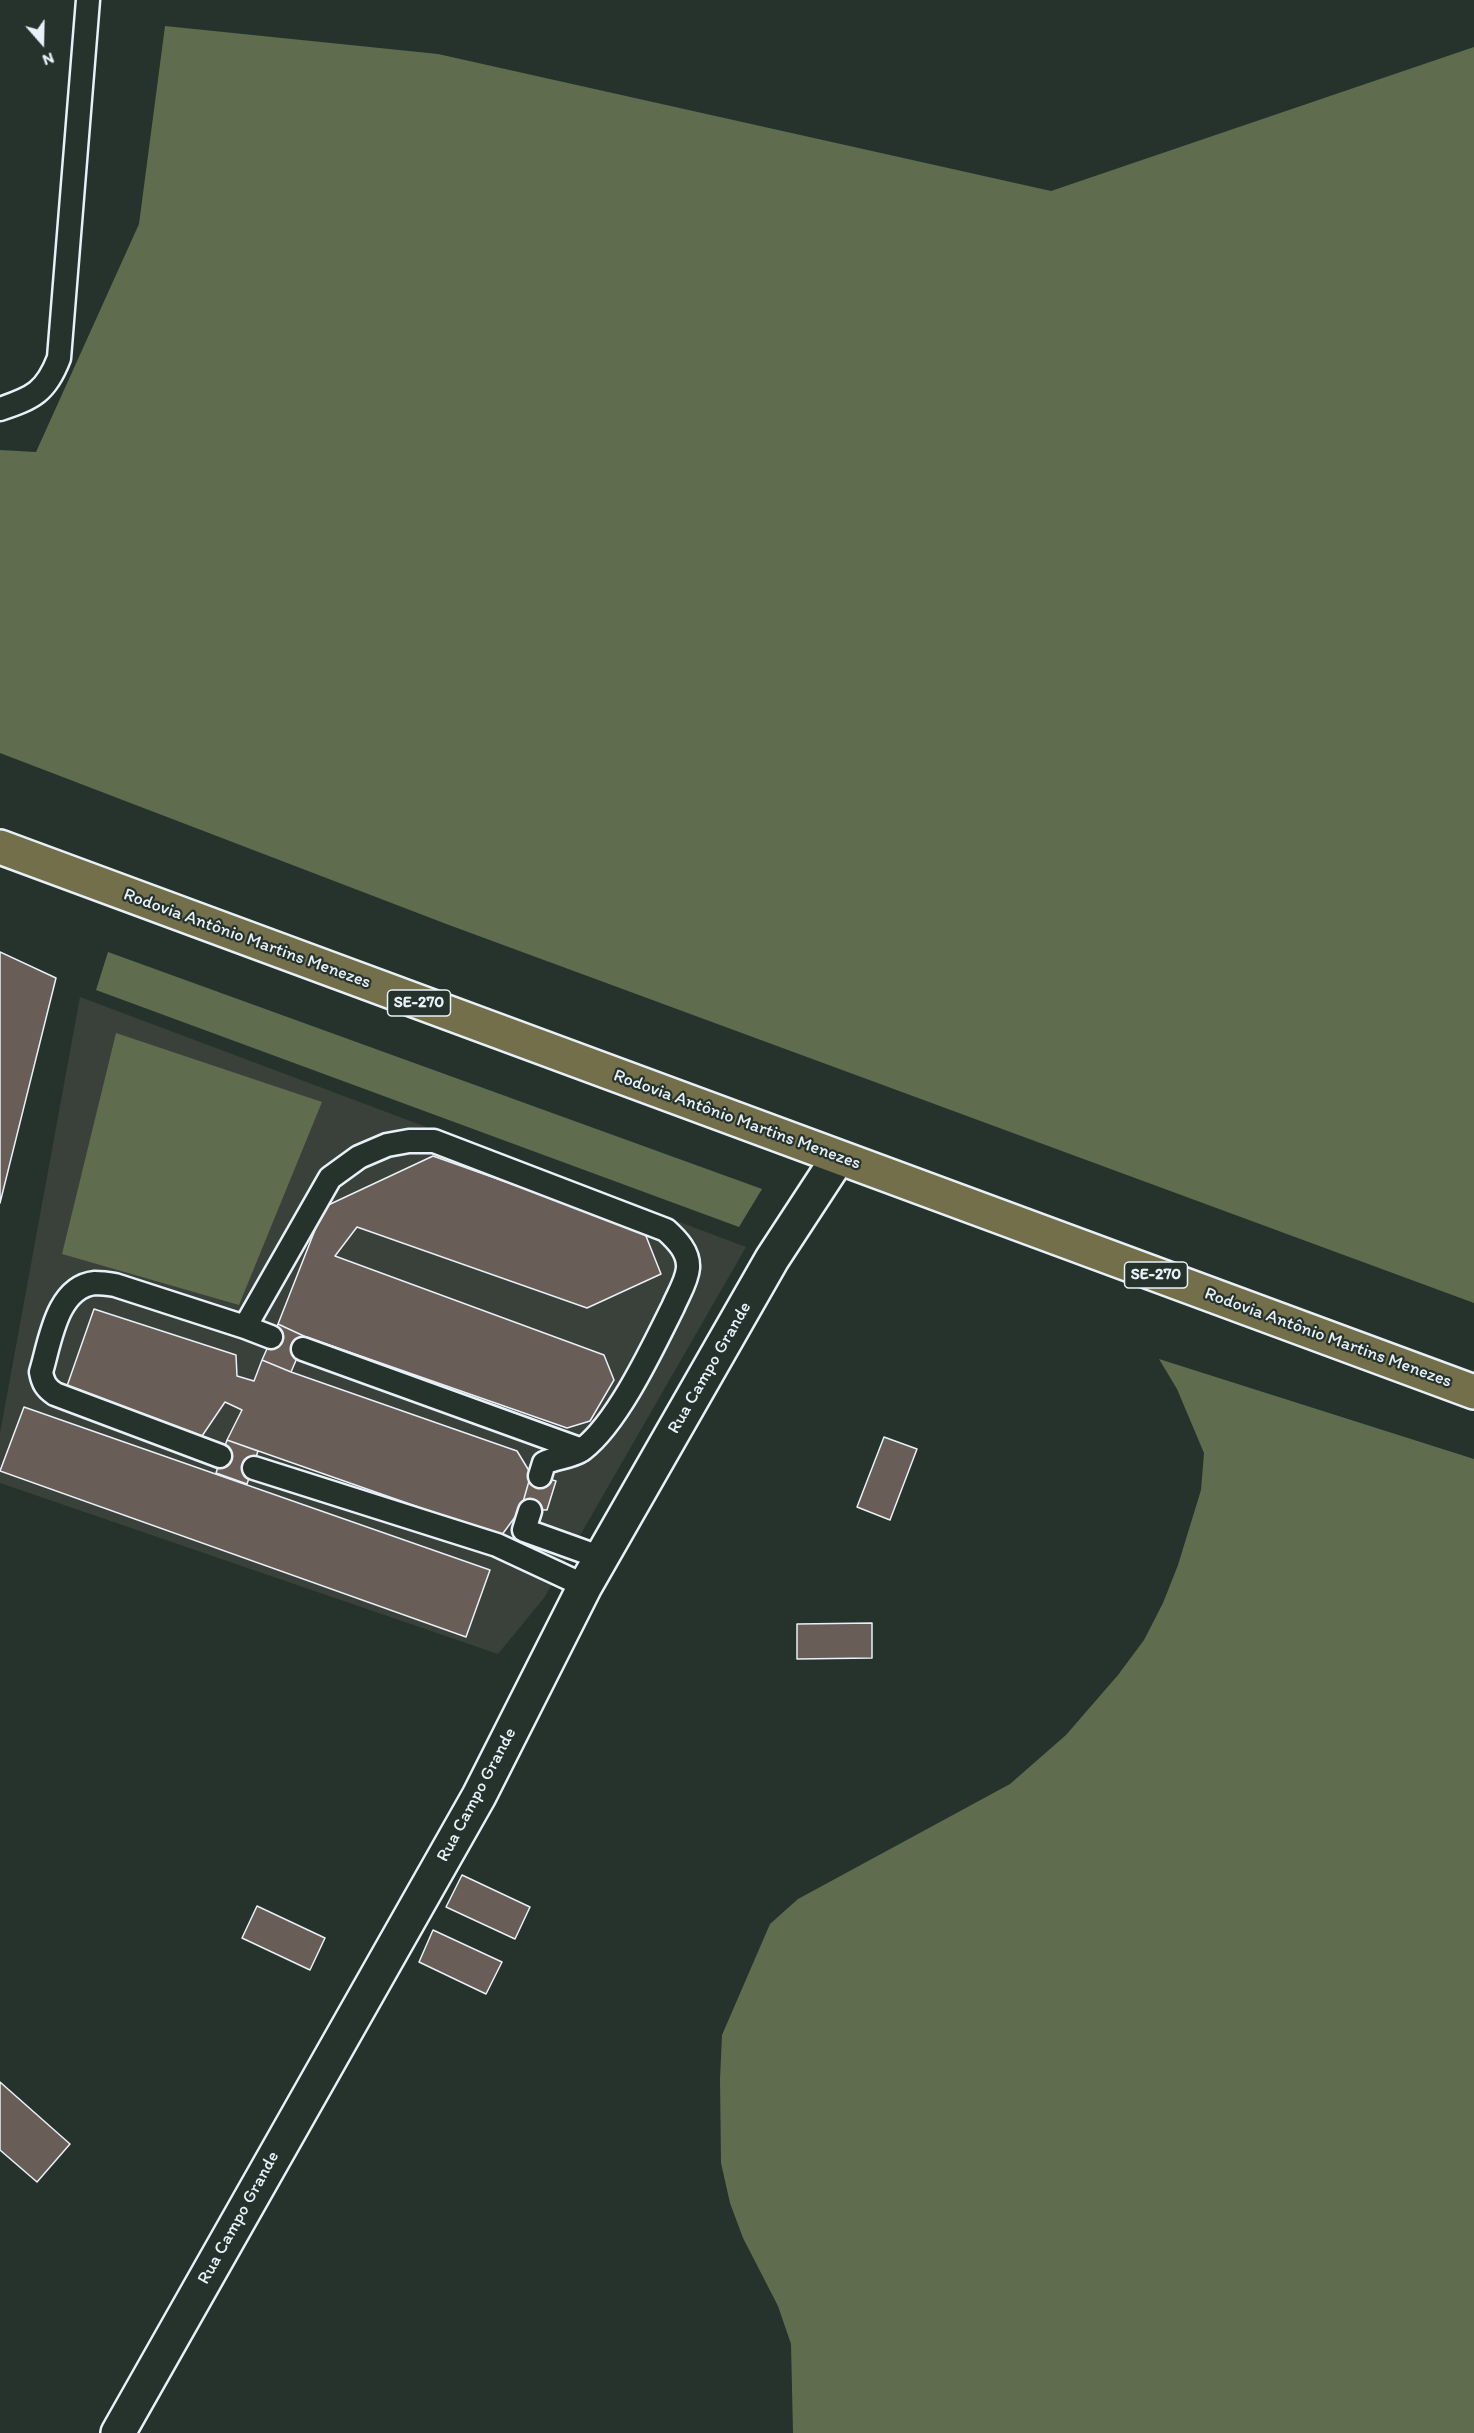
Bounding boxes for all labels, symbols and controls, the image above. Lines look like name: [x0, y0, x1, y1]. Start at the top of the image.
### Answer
north arrow: [12, 12, 72, 72]
text: N: [40, 49, 57, 70]
street label: Rodovia Antônio Martins Menezes: [120, 884, 374, 994]
road number: SE-270: [388, 990, 450, 1016]
street label: Rodovia Antônio Martins Menezes: [610, 1065, 864, 1175]
road number: SE-270: [1124, 1262, 1188, 1288]
street label: Rodovia Antônio Martins Menezes: [1201, 1283, 1455, 1393]
street label: Rua Campo Grande: [663, 1298, 757, 1438]
street label: Rua Campo Grande: [433, 1724, 521, 1866]
street label: Rua Campo Grande: [193, 2148, 285, 2288]

